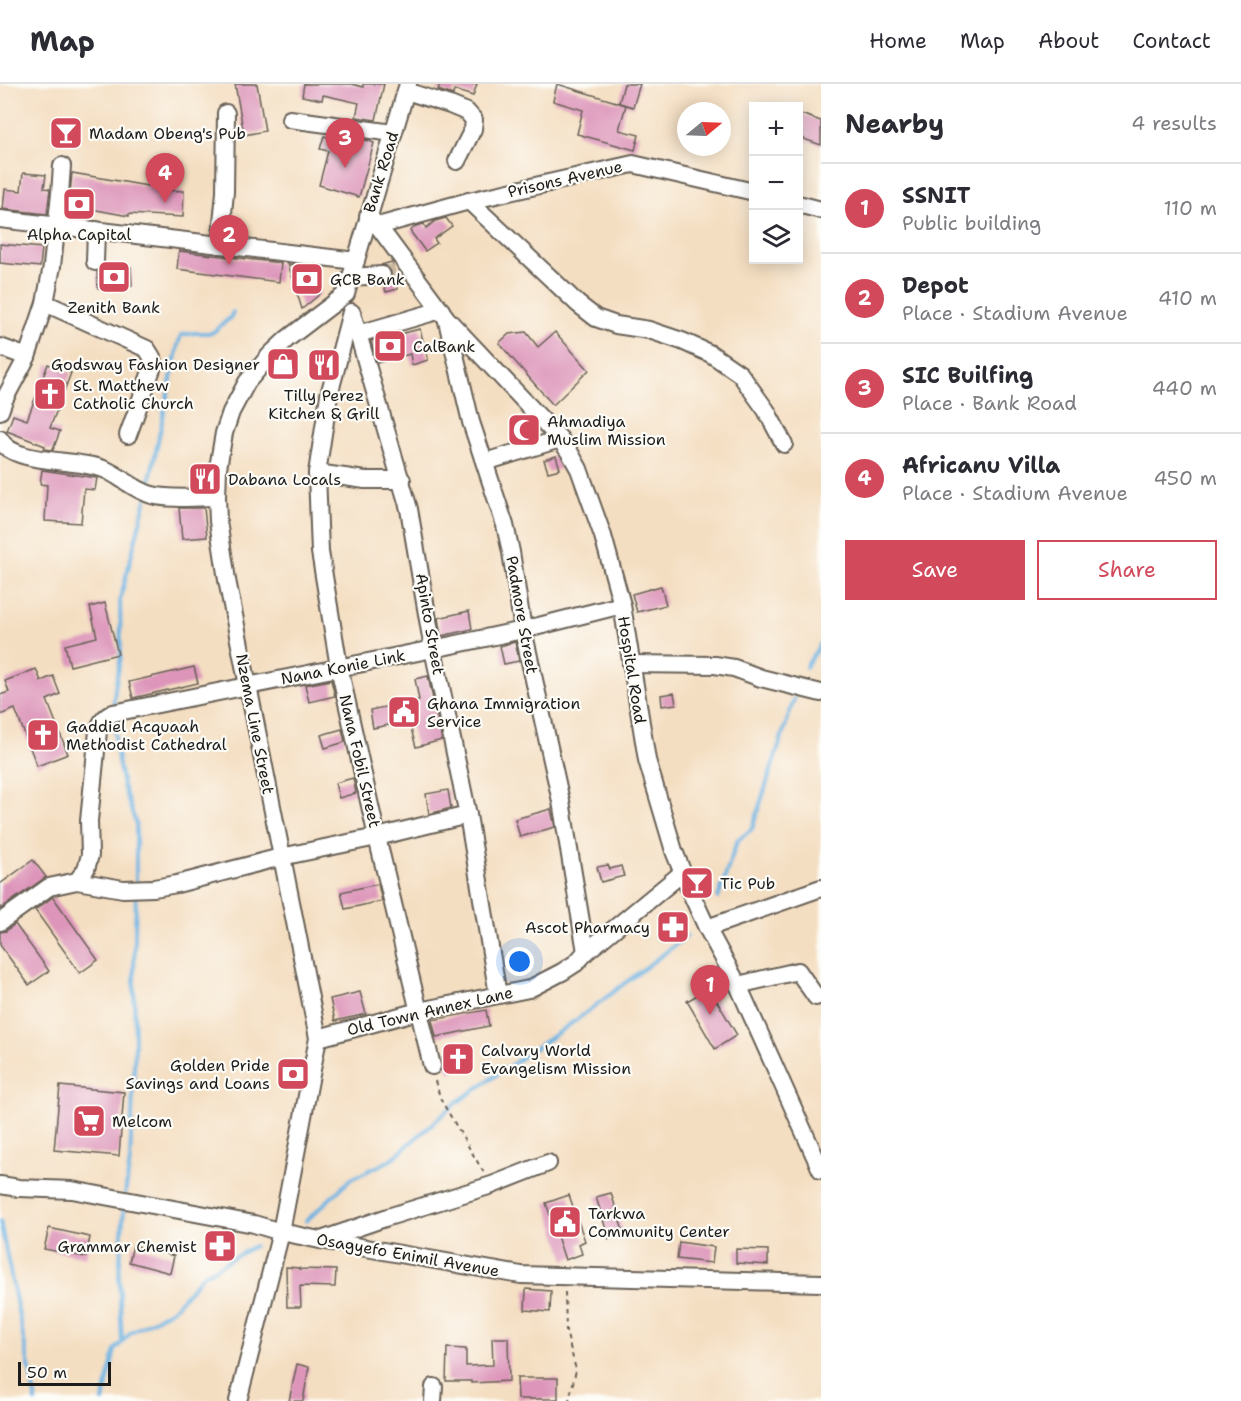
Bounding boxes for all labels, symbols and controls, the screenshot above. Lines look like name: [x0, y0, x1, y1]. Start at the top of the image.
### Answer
text: Map: [30, 22, 95, 60]
text: Home: [869, 27, 927, 55]
text: Map: [960, 27, 1005, 55]
text: About: [1038, 27, 1099, 55]
text: Contact: [1132, 27, 1211, 55]
north arrow: [677, 102, 731, 156]
map controls: [749, 102, 803, 264]
button: +: [749, 102, 803, 156]
text: Nearby: [845, 106, 944, 141]
text: 4 results: [1131, 110, 1217, 136]
bar icon: Madam Obeng's Pub: [48, 115, 84, 151]
pin: 3: [326, 118, 364, 168]
place label: Madam Obeng's Pub: [89, 123, 246, 144]
street label: Bank Road: [359, 129, 403, 215]
pin: 4: [146, 154, 184, 203]
street label: Prisons Avenue: [506, 156, 624, 202]
button: −: [749, 156, 803, 210]
text: SSNIT: [902, 181, 970, 210]
bank icon: Alpha Capital: [61, 186, 97, 222]
text: 1: [860, 195, 869, 221]
text: 110 m: [1163, 195, 1217, 221]
button: layers: [749, 210, 803, 264]
text: Public building: [902, 210, 1041, 236]
pin: 2: [210, 216, 248, 265]
place label: Alpha Capital: [27, 224, 131, 245]
bank icon: Zenith Bank: [96, 259, 132, 295]
bank icon: GCB Bank: [289, 261, 325, 297]
place label: GCB Bank: [330, 269, 405, 290]
text: Depot: [902, 271, 969, 300]
text: 2: [858, 285, 872, 311]
text: 410 m: [1158, 285, 1217, 311]
place label: Zenith Bank: [68, 297, 160, 318]
text: Place · Stadium Avenue: [902, 300, 1128, 326]
bank icon: CalBank: [372, 328, 408, 364]
place label: CalBank: [413, 336, 475, 357]
shop icon: Godsway Fashion Designer: [265, 346, 301, 382]
restaurant icon: Tilly Perez Kitchen & Grill: [306, 347, 342, 383]
place label: Godsway Fashion Designer: [51, 354, 260, 375]
text: SIC Builfing: [902, 361, 1033, 390]
place label: St. Matthew Catholic Church: [73, 375, 194, 414]
text: 3: [858, 375, 872, 401]
text: 440 m: [1152, 375, 1217, 401]
church icon: St. Matthew Catholic Church: [32, 376, 68, 412]
place label: Tilly Perez Kitchen & Grill: [268, 385, 380, 424]
text: Place · Bank Road: [902, 390, 1077, 416]
place label: Ahmadiya Muslim Mission: [547, 411, 666, 450]
mosque icon: Ahmadiya Muslim Mission: [506, 412, 542, 448]
text: Africanu Villa: [902, 451, 1060, 480]
restaurant icon: Dabana Locals: [187, 461, 223, 497]
text: 4: [858, 465, 872, 491]
text: 450 m: [1153, 465, 1217, 491]
place label: Dabana Locals: [228, 469, 341, 490]
text: Place · Stadium Avenue: [902, 480, 1128, 506]
button: Save: [845, 540, 1025, 600]
button: Share: [1037, 540, 1217, 600]
street label: Padmore Street: [501, 554, 543, 676]
street label: Apinto Street: [411, 571, 449, 677]
street label: Hospital Road: [613, 615, 651, 725]
street label: Nana Konie Link: [279, 645, 407, 689]
street label: Nzema Line Street: [231, 652, 279, 796]
street label: Nana Fobil Street: [334, 692, 386, 830]
place label: Ghana Immigration Service: [427, 693, 581, 732]
public building icon: Ghana Immigration Service: [386, 694, 422, 730]
place label: Gaddiel Acquaah Methodist Cathedral: [66, 716, 227, 755]
church icon: Gaddiel Acquaah Methodist Cathedral: [25, 717, 61, 753]
bar icon: Tic Pub: [679, 865, 715, 901]
place label: Tic Pub: [720, 873, 775, 894]
pharmacy icon: Ascot Pharmacy: [655, 909, 691, 945]
place label: Ascot Pharmacy: [525, 917, 650, 938]
your location: [505, 947, 534, 976]
pin: 1: [690, 966, 730, 1015]
street label: Old Town Annex Lane: [345, 982, 515, 1040]
place label: Calvary World Evangelism Mission: [481, 1040, 631, 1079]
church icon: Calvary World Evangelism Mission: [440, 1041, 476, 1077]
place label: Golden Pride Savings and Loans: [125, 1055, 270, 1094]
bank icon: Golden Pride Savings and Loans: [275, 1056, 311, 1092]
supermarket icon: Melcom: [71, 1103, 107, 1139]
place label: Melcom: [112, 1111, 172, 1132]
place label: Tarkwa Community Center: [588, 1203, 730, 1242]
public building icon: Tarkwa Community Center: [547, 1204, 583, 1240]
pharmacy icon: Grammar Chemist: [202, 1228, 238, 1264]
street label: Osagyefo Enimil Avenue: [315, 1229, 501, 1281]
place label: Grammar Chemist: [57, 1236, 197, 1257]
scale bar: [18, 1359, 111, 1386]
text: 50 m: [27, 1362, 67, 1383]

